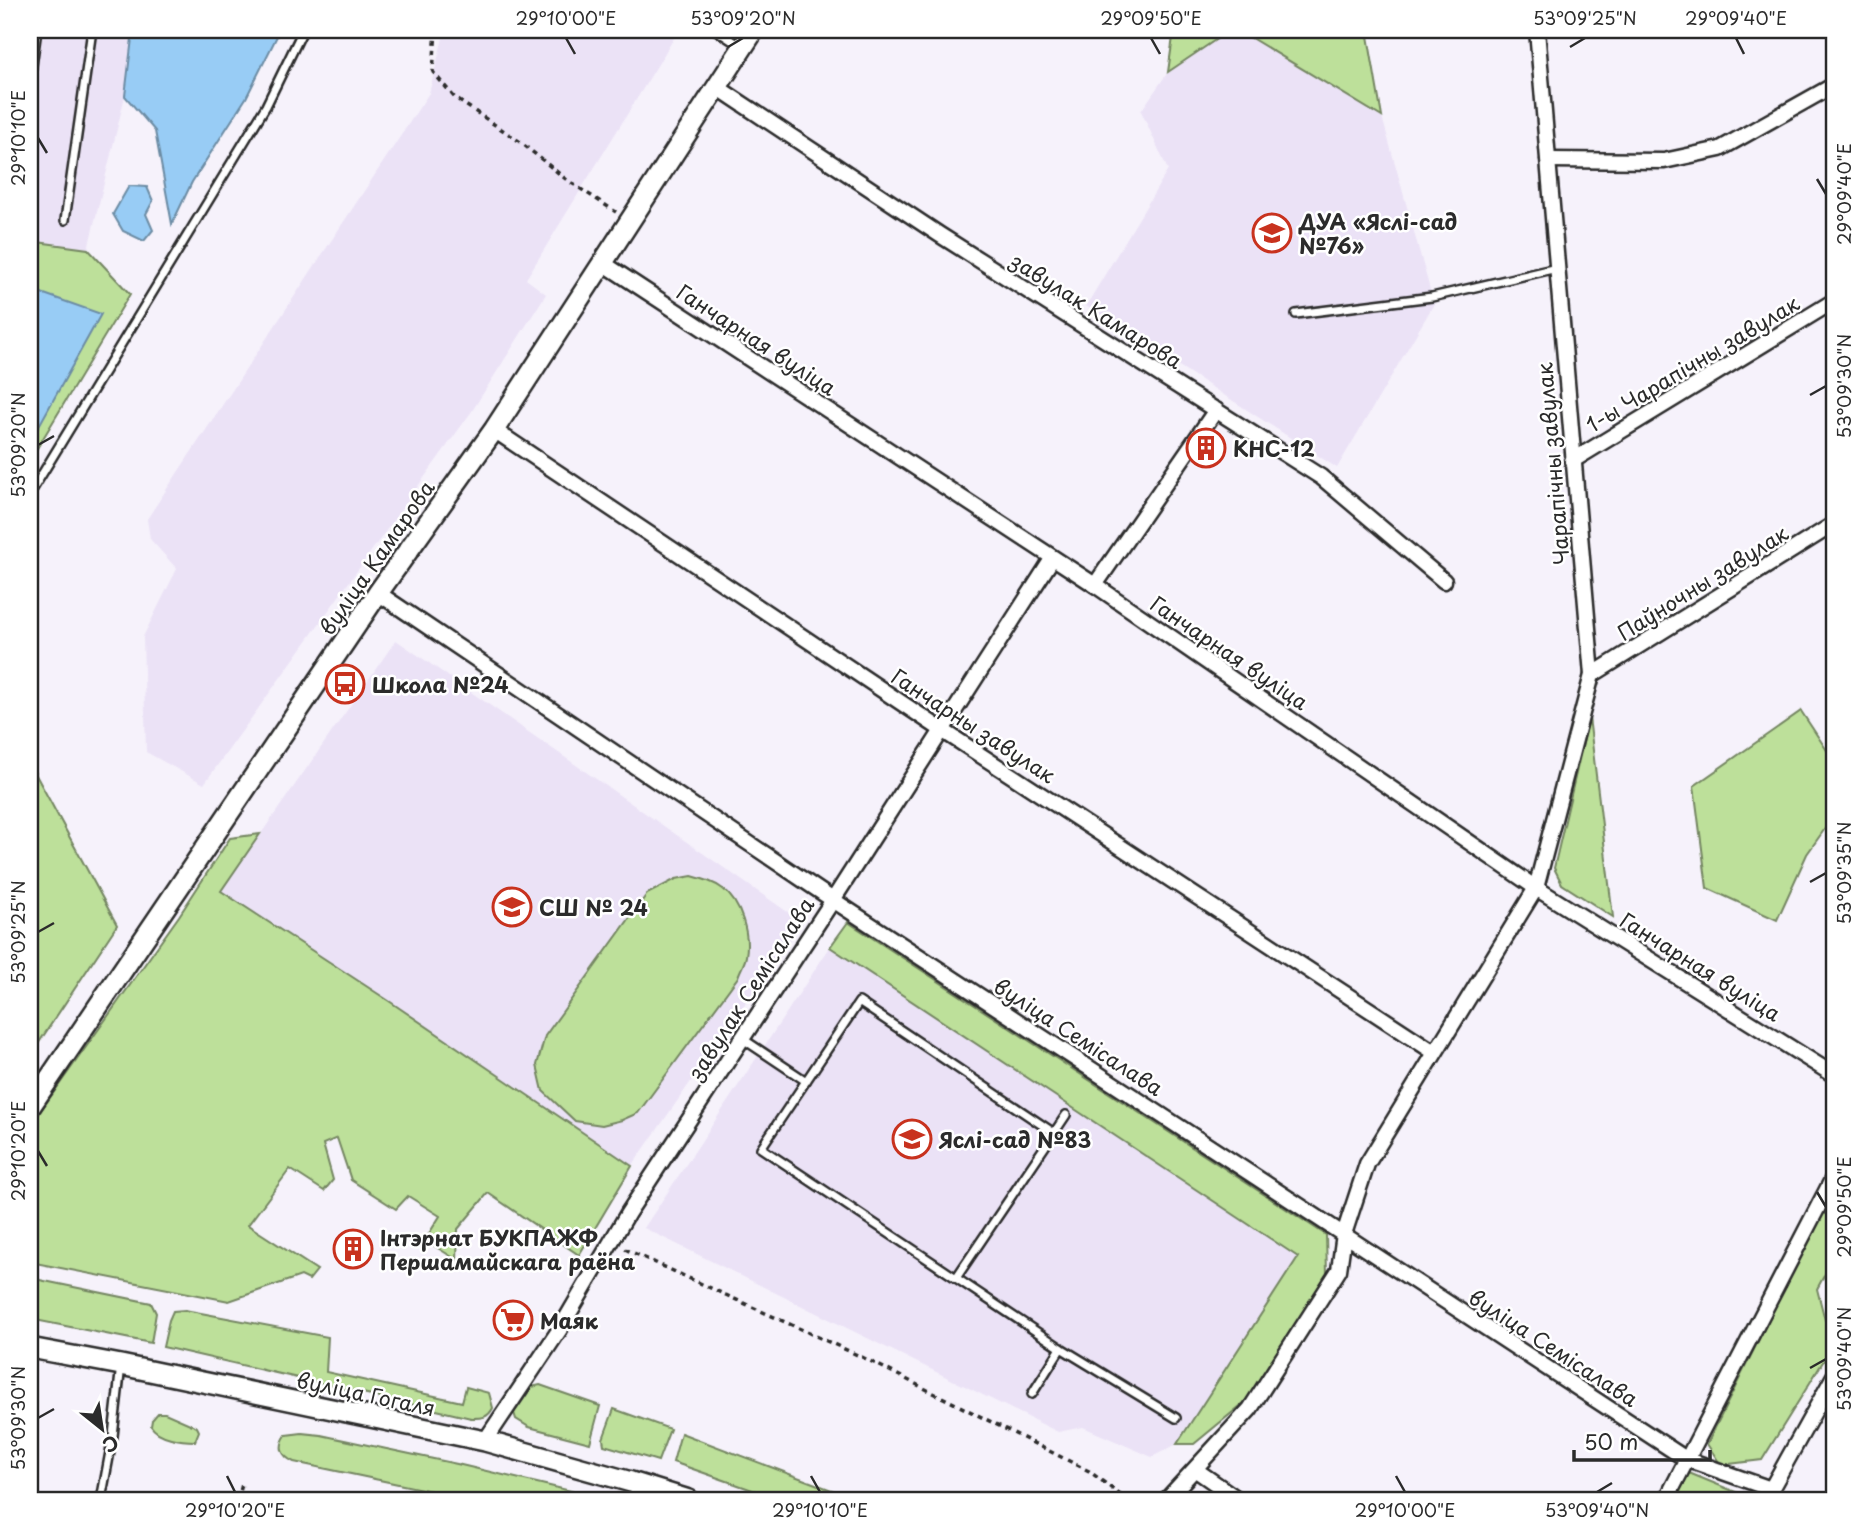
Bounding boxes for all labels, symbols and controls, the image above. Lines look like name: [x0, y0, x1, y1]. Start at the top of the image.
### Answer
text: 29°10'00"E: [516, 4, 616, 31]
text: 53°09'20"N: [690, 4, 796, 31]
text: 29°09'50"E: [1100, 4, 1202, 31]
text: 53°09'25"N: [1533, 4, 1637, 31]
text: 29°09'40"E: [1685, 4, 1787, 31]
text: 29°10'10"E: [4, 90, 31, 186]
text: 29°09'40"E: [1830, 143, 1857, 245]
place label: ДУА «Яслі-сад №76»: [1298, 205, 1458, 261]
school or university icon: ДУА «Яслі-сад №76»: [1251, 212, 1293, 254]
street label: завулак Камарова: [1004, 244, 1189, 376]
street label: Ганчарная вуліца: [671, 275, 843, 403]
street label: 1-ы Чарапічны завулак: [1579, 286, 1805, 440]
text: 53°09'30"N: [1830, 334, 1857, 438]
street label: Чарапічны завулак: [1527, 361, 1577, 566]
text: 53°09'20"N: [4, 392, 31, 498]
building icon: КНС-12: [1185, 427, 1227, 469]
place label: КНС-12: [1233, 432, 1315, 464]
street label: вуліца Камарова: [311, 473, 441, 641]
street label: Паўночны завулак: [1610, 516, 1794, 648]
street label: Ганчарная вуліца: [1145, 587, 1316, 717]
street label: Ганчарны завулак: [886, 660, 1063, 790]
bus stop icon: Школа №24: [324, 663, 366, 705]
place label: Школа №24: [372, 668, 508, 700]
text: 53°09'35"N: [1830, 822, 1857, 924]
text: 53°09'25"N: [4, 880, 31, 984]
school or university icon: СШ № 24: [491, 886, 533, 928]
street label: завулак Семісалава: [678, 890, 822, 1086]
place label: СШ № 24: [539, 891, 648, 923]
street label: Ганчарная вуліца: [1614, 904, 1788, 1029]
street label: вуліца Семісалава: [988, 969, 1171, 1103]
text: 29°10'20"E: [4, 1101, 31, 1201]
school or university icon: Яслі-сад №83: [891, 1118, 933, 1160]
place label: Яслі-сад №83: [938, 1123, 1091, 1155]
text: 29°09'50"E: [1830, 1156, 1857, 1258]
place label: Інтэрнат БУКПАЖФ Першамайскага раёна: [380, 1221, 635, 1277]
building icon: Інтэрнат БУКПАЖФ Першамайскага раёна: [332, 1228, 374, 1270]
street label: вуліца Семісалава: [1463, 1280, 1646, 1414]
supermarket icon: Маяк: [492, 1299, 534, 1341]
place label: Маяк: [540, 1304, 599, 1336]
text: 53°09'40"N: [1830, 1307, 1857, 1411]
street label: вуліца Гогаля: [294, 1363, 438, 1423]
text: 53°09'30"N: [4, 1366, 31, 1470]
north arrow: [66, 1394, 136, 1464]
scale bar: [1574, 1418, 1710, 1462]
text: 50 m: [1584, 1425, 1638, 1457]
text: С: [98, 1429, 124, 1460]
text: 29°10'20"E: [185, 1496, 285, 1523]
text: 29°10'10"E: [772, 1496, 868, 1523]
text: 29°10'00"E: [1355, 1496, 1455, 1523]
text: 53°09'40"N: [1545, 1496, 1649, 1523]

